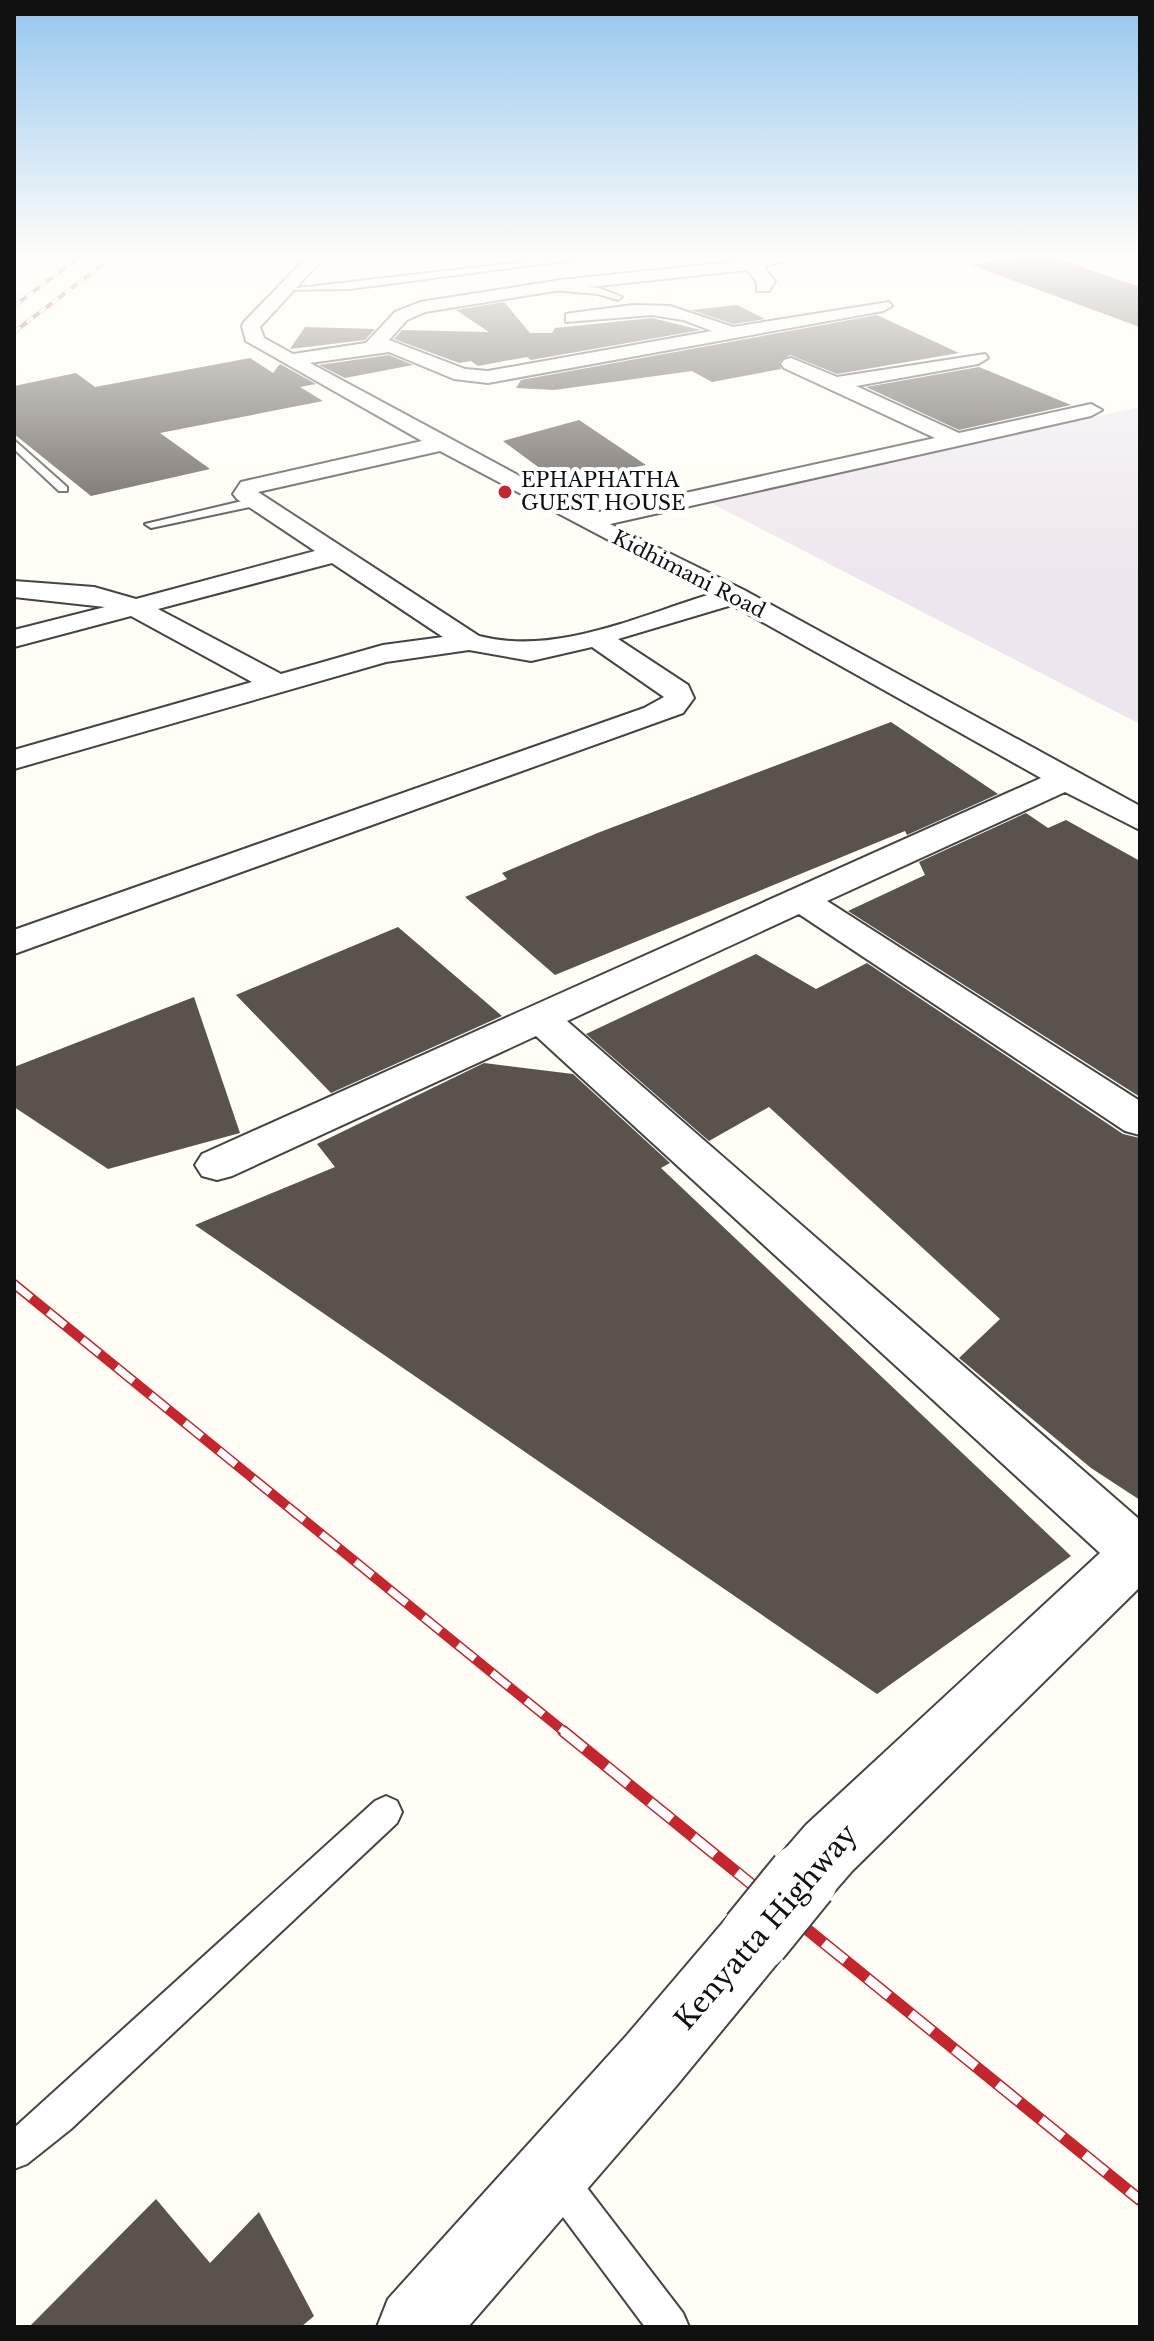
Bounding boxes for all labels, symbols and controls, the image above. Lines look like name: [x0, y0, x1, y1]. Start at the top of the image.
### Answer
place label: EPHAPHATHA GUEST HOUSE: [521, 468, 686, 515]
marker: EPHAPHATHA GUEST HOUSE: [496, 483, 514, 501]
street label: Kidhimani Road: [608, 525, 770, 623]
street label: Kenyatta Highway: [667, 1817, 865, 2037]

